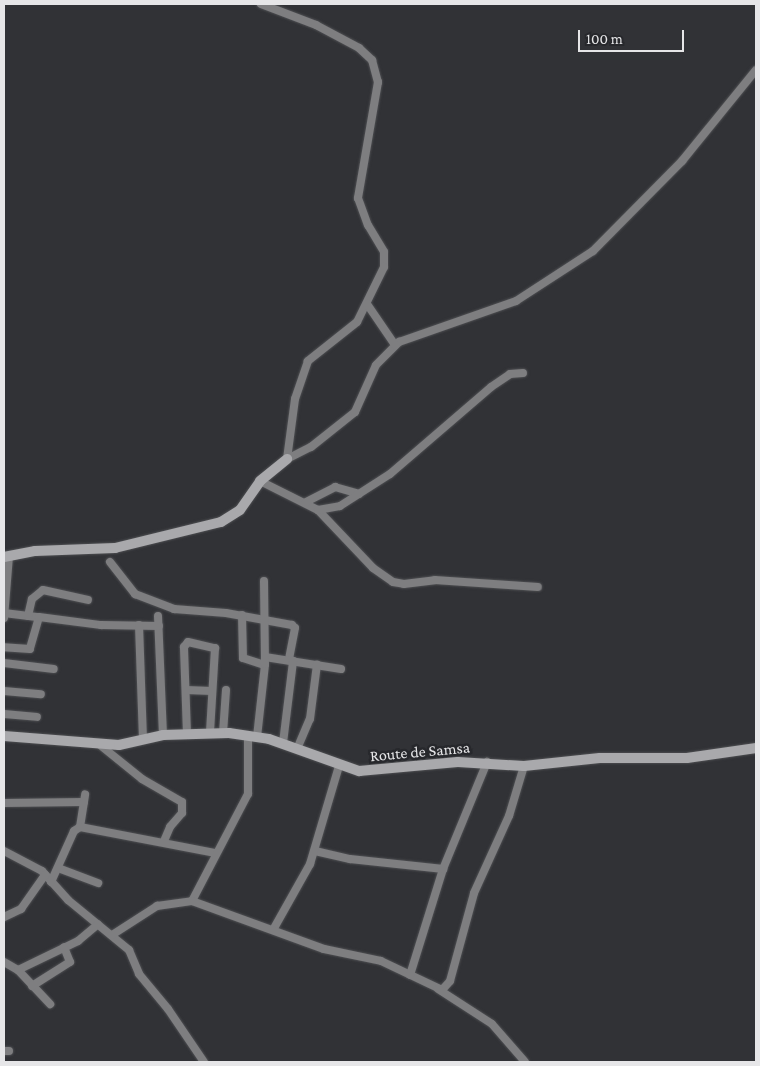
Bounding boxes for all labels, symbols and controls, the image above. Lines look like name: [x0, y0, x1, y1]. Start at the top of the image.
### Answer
scale bar: [580, 20, 686, 52]
text: 100 m: [586, 31, 623, 47]
street label: Route de Samsa: [369, 738, 471, 766]

